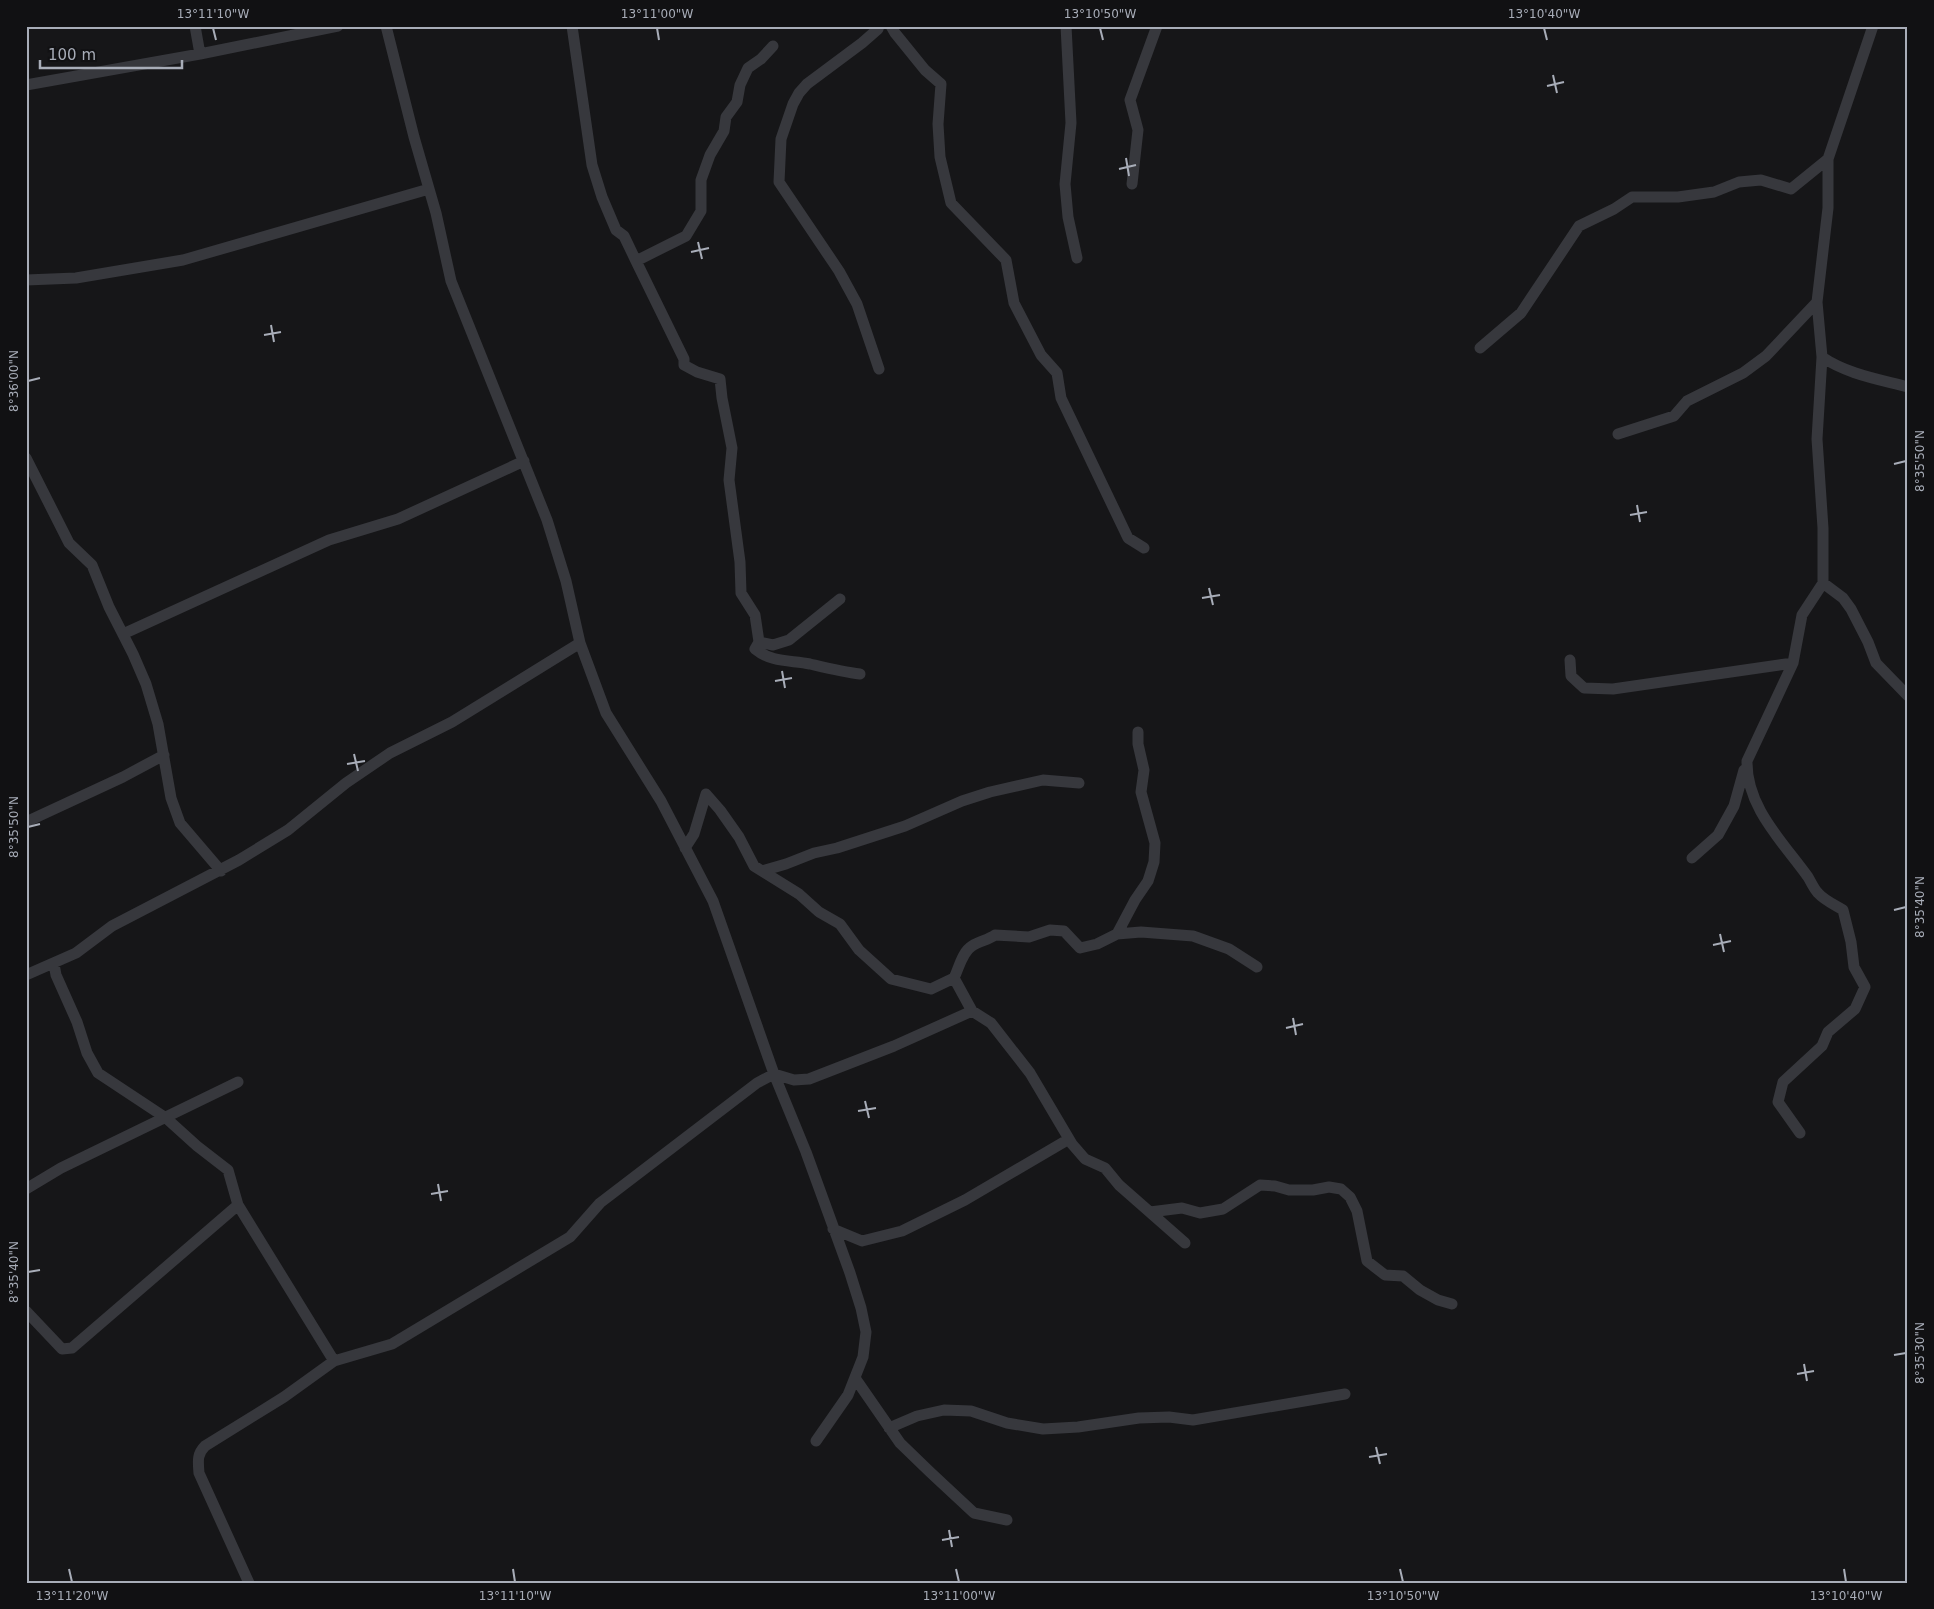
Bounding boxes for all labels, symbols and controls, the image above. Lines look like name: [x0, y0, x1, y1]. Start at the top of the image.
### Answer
text: 13°11'10"W: [177, 7, 249, 21]
text: 13°11'00"W: [621, 7, 693, 21]
text: 13°10'50"W: [1064, 7, 1136, 21]
text: 13°10'40"W: [1508, 7, 1580, 21]
scale bar: [40, 38, 182, 70]
text: 100 m: [48, 46, 96, 64]
text: 8°36'00"N: [7, 350, 21, 412]
text: 8°35'50"N: [1913, 430, 1927, 492]
text: 8°35'50"N: [7, 796, 21, 858]
text: 8°35'40"N: [1913, 876, 1927, 938]
text: 8°35'40"N: [7, 1241, 21, 1303]
text: 8°35'30"N: [1913, 1322, 1927, 1384]
text: 13°11'20"W: [36, 1589, 108, 1603]
text: 13°11'10"W: [479, 1589, 551, 1603]
text: 13°11'00"W: [923, 1589, 995, 1603]
text: 13°10'50"W: [1367, 1589, 1439, 1603]
text: 13°10'40"W: [1810, 1589, 1882, 1603]

